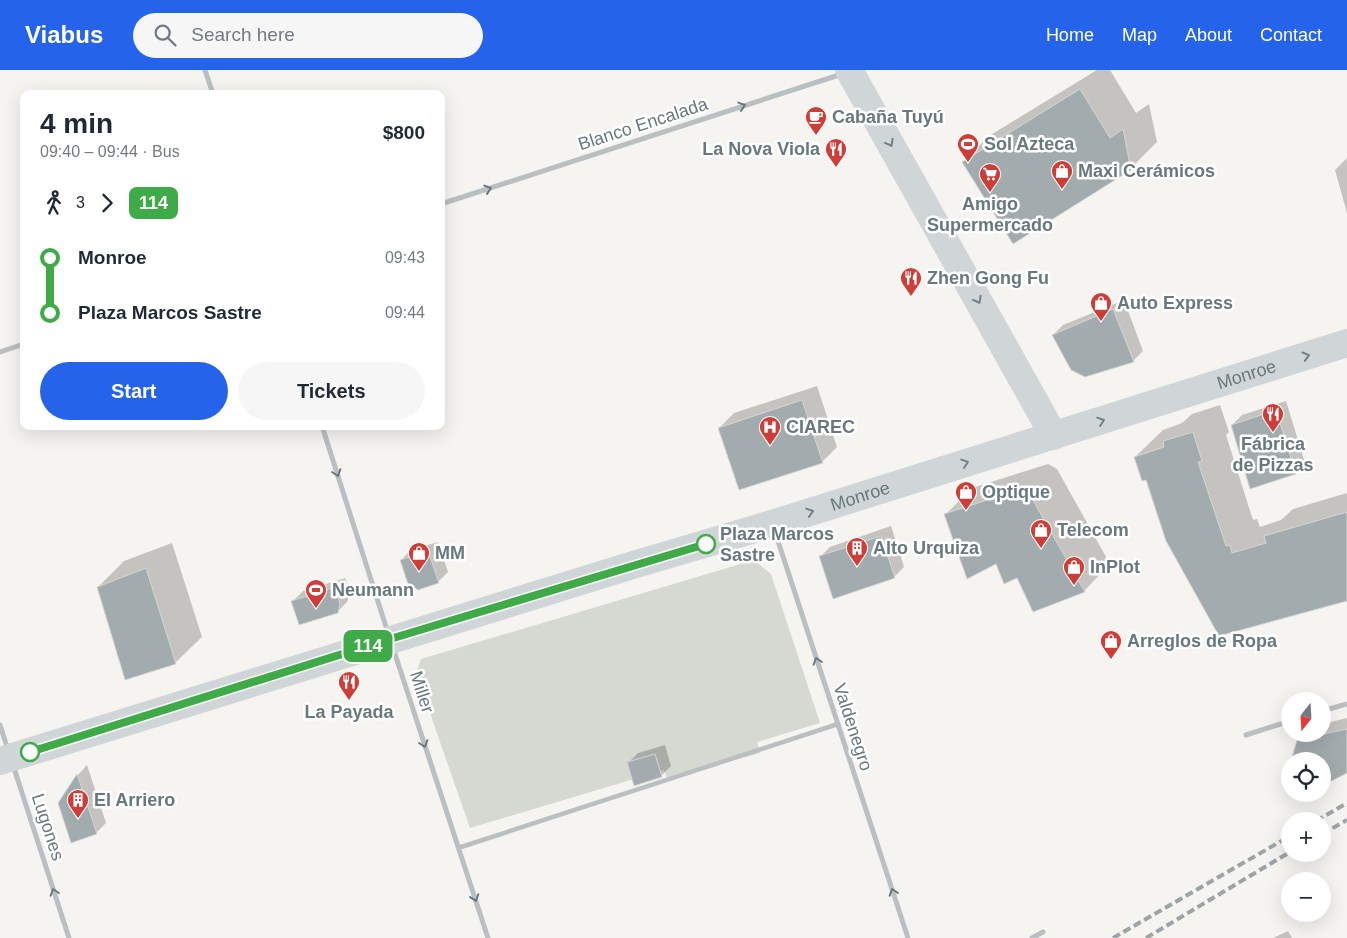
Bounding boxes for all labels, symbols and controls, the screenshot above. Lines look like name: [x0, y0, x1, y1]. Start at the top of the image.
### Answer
search box: [133, 13, 483, 58]
text: Viabus: [25, 21, 103, 48]
icon: search: [151, 21, 179, 49]
text: Search here: [191, 24, 295, 45]
text: Home: [1046, 25, 1094, 45]
text: Map: [1122, 25, 1157, 45]
text: About: [1185, 25, 1232, 45]
text: Contact: [1260, 25, 1322, 45]
street label: Blanco Encalada: [576, 93, 711, 154]
one-way arrow: [737, 102, 746, 112]
cafe icon: Cabaña Tuyú: [804, 105, 828, 136]
place label: Cabaña Tuyú: [832, 107, 944, 127]
text: 4 min: [40, 108, 113, 139]
text: $800: [383, 122, 425, 143]
sports icon: Sol Azteca: [956, 132, 980, 163]
place label: Sol Azteca: [984, 134, 1075, 154]
restaurant icon: La Nova Viola: [824, 137, 848, 168]
one-way arrow: [883, 138, 893, 147]
place label: La Nova Viola: [702, 139, 821, 159]
text: 09:40 – 09:44 · Bus: [40, 143, 180, 160]
shop icon: Maxi Cerámicos: [1050, 159, 1074, 190]
place label: Maxi Cerámicos: [1078, 161, 1215, 181]
supermarket icon: Amigo Supermercado: [978, 162, 1002, 193]
one-way arrow: [483, 185, 491, 195]
icon: walk: [40, 189, 68, 217]
icon: forward: [93, 189, 121, 217]
text: 114: [139, 193, 168, 213]
text: 3: [76, 194, 85, 211]
place label: Amigo Supermercado: [927, 194, 1053, 235]
text: Monroe: [78, 247, 147, 268]
text: 09:43: [385, 249, 425, 266]
restaurant icon: Zhen Gong Fu: [899, 266, 923, 297]
place label: Zhen Gong Fu: [927, 268, 1049, 288]
shop icon: Auto Express: [1089, 291, 1113, 322]
place label: Auto Express: [1117, 293, 1233, 313]
one-way arrow: [971, 295, 981, 304]
text: Plaza Marcos Sastre: [78, 302, 262, 323]
text: 09:44: [385, 304, 425, 321]
one-way arrow: [1301, 352, 1309, 362]
street label: Monroe: [1214, 356, 1279, 393]
button: Start: [40, 362, 228, 420]
button: Tickets: [238, 362, 425, 420]
restaurant icon: Fábrica de Pizzas: [1261, 402, 1285, 433]
hospital icon: CIAREC: [758, 415, 782, 446]
place label: CIAREC: [786, 417, 855, 437]
one-way arrow: [1096, 417, 1104, 427]
place label: Fábrica de Pizzas: [1232, 434, 1314, 475]
one-way arrow: [961, 459, 969, 469]
one-way arrow: [331, 468, 341, 476]
street label: Monroe: [828, 478, 892, 515]
shop icon: Optique: [954, 480, 978, 511]
place label: Optique: [982, 482, 1050, 502]
one-way arrow: [806, 508, 814, 518]
shop icon: Telecom: [1029, 518, 1053, 549]
place label: Telecom: [1057, 520, 1129, 540]
place label: Plaza Marcos Sastre: [720, 524, 834, 565]
marker: Plaza Marcos Sastre: [696, 534, 716, 554]
building icon: Alto Urquiza: [845, 536, 869, 567]
place label: Alto Urquiza: [873, 538, 980, 558]
shop icon: MM: [407, 541, 431, 572]
place label: MM: [435, 543, 465, 563]
shop icon: InPlot: [1062, 555, 1086, 586]
place label: InPlot: [1090, 557, 1140, 577]
sports icon: Neumann: [304, 578, 328, 609]
place label: Neumann: [332, 580, 414, 600]
shop icon: Arreglos de Ropa: [1099, 629, 1123, 660]
line badge: 114: [339, 630, 397, 662]
place label: Arreglos de Ropa: [1127, 631, 1278, 651]
text: 114: [353, 636, 383, 656]
one-way arrow: [813, 657, 823, 665]
street label: Miller: [406, 668, 438, 716]
restaurant icon: La Payada: [337, 670, 361, 701]
street label: Valdenegro: [829, 681, 877, 773]
north arrow: [1281, 692, 1331, 742]
map controls: [1281, 692, 1331, 922]
place label: La Payada: [304, 702, 395, 722]
one-way arrow: [418, 739, 428, 748]
unlabelled marker: [20, 742, 40, 762]
button: locate: [1281, 752, 1331, 802]
building icon: El Arriero: [66, 788, 90, 819]
place label: El Arriero: [94, 790, 175, 810]
street label: Lugones: [28, 791, 68, 863]
button: +: [1281, 812, 1331, 862]
button: −: [1281, 872, 1331, 922]
one-way arrow: [50, 888, 60, 896]
one-way arrow: [889, 888, 899, 896]
one-way arrow: [469, 894, 479, 902]

